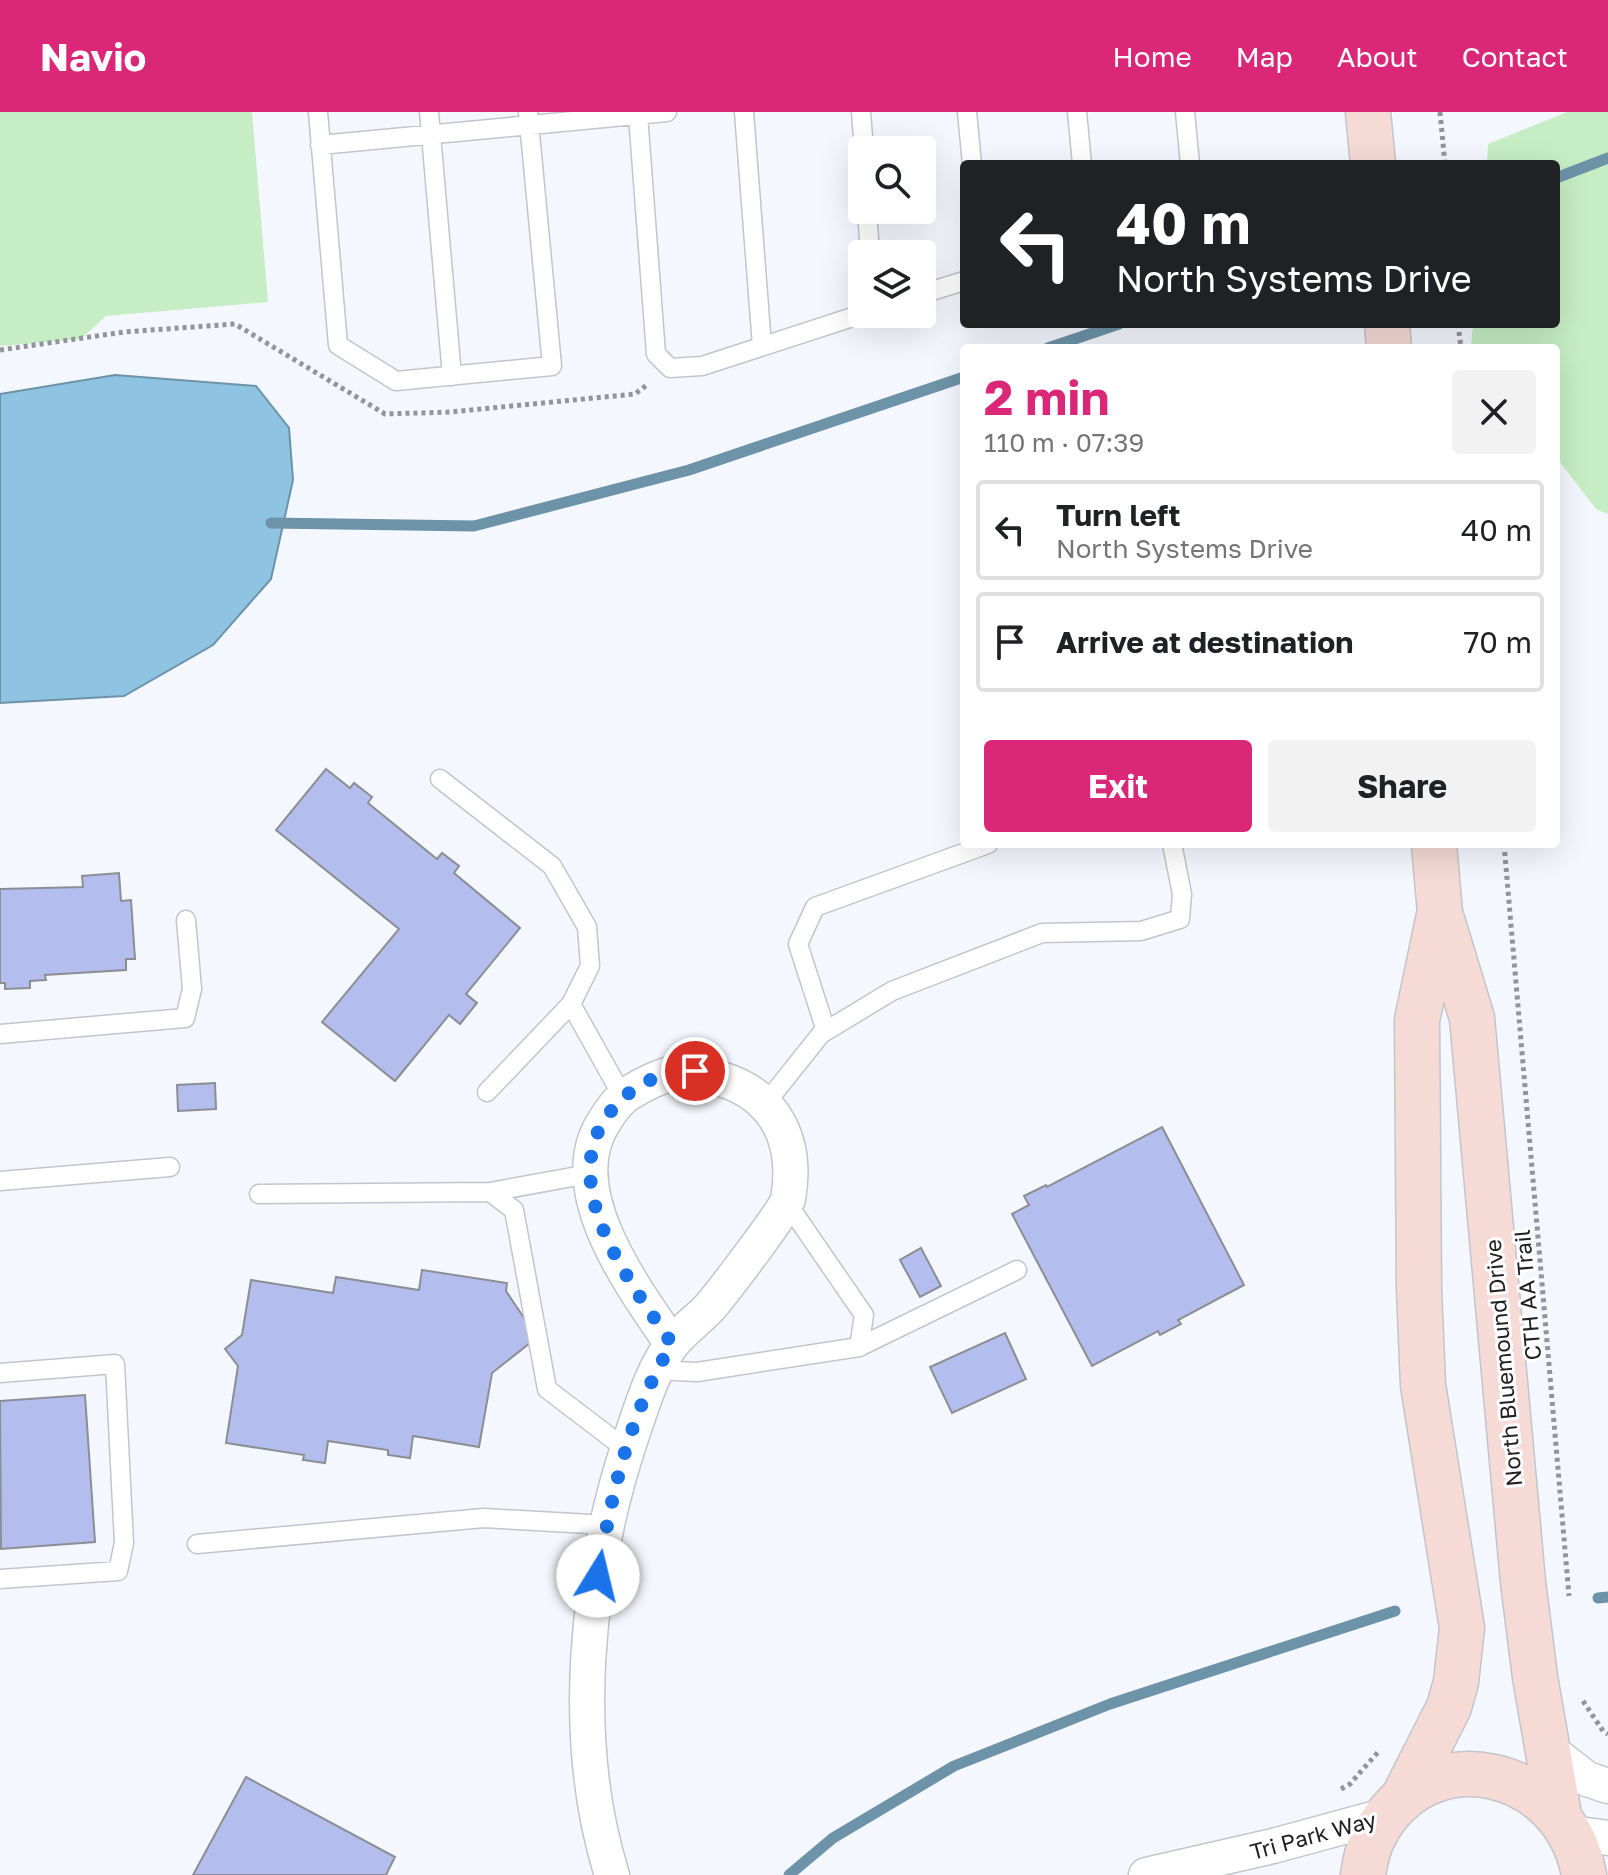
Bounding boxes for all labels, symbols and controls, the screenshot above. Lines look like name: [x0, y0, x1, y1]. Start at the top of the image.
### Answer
text: Navio: [40, 34, 146, 79]
text: Home: [1113, 40, 1192, 73]
text: Map: [1236, 40, 1293, 73]
text: About: [1337, 40, 1418, 73]
text: Contact: [1462, 40, 1568, 73]
map controls: [848, 136, 936, 328]
button: search: [848, 136, 936, 224]
text: 40 m: [1116, 189, 1250, 256]
icon: left: [984, 192, 1088, 296]
button: layers: [848, 240, 936, 328]
text: North Systems Drive: [1116, 257, 1472, 300]
text: 2 min: [984, 368, 1109, 426]
button: close: [1452, 370, 1536, 454]
text: 110 m · 07:39: [984, 427, 1144, 458]
text: Turn left: [1056, 497, 1181, 533]
icon: left: [988, 508, 1032, 552]
text: 40 m: [1461, 512, 1532, 548]
text: North Systems Drive: [1056, 533, 1313, 564]
icon: arrive: [988, 620, 1032, 664]
text: Arrive at destination: [1056, 624, 1353, 660]
text: 70 m: [1463, 624, 1532, 660]
button: Exit: [984, 740, 1252, 832]
button: Share: [1268, 740, 1536, 832]
pin: [661, 1037, 729, 1105]
icon: arrive: [673, 1049, 717, 1093]
street label: CTH AA Trail: [1508, 1228, 1546, 1362]
street label: North Bluemound Drive: [1479, 1238, 1527, 1488]
position arrow: [556, 1534, 640, 1618]
street label: Tri Park Way: [1247, 1805, 1379, 1865]

